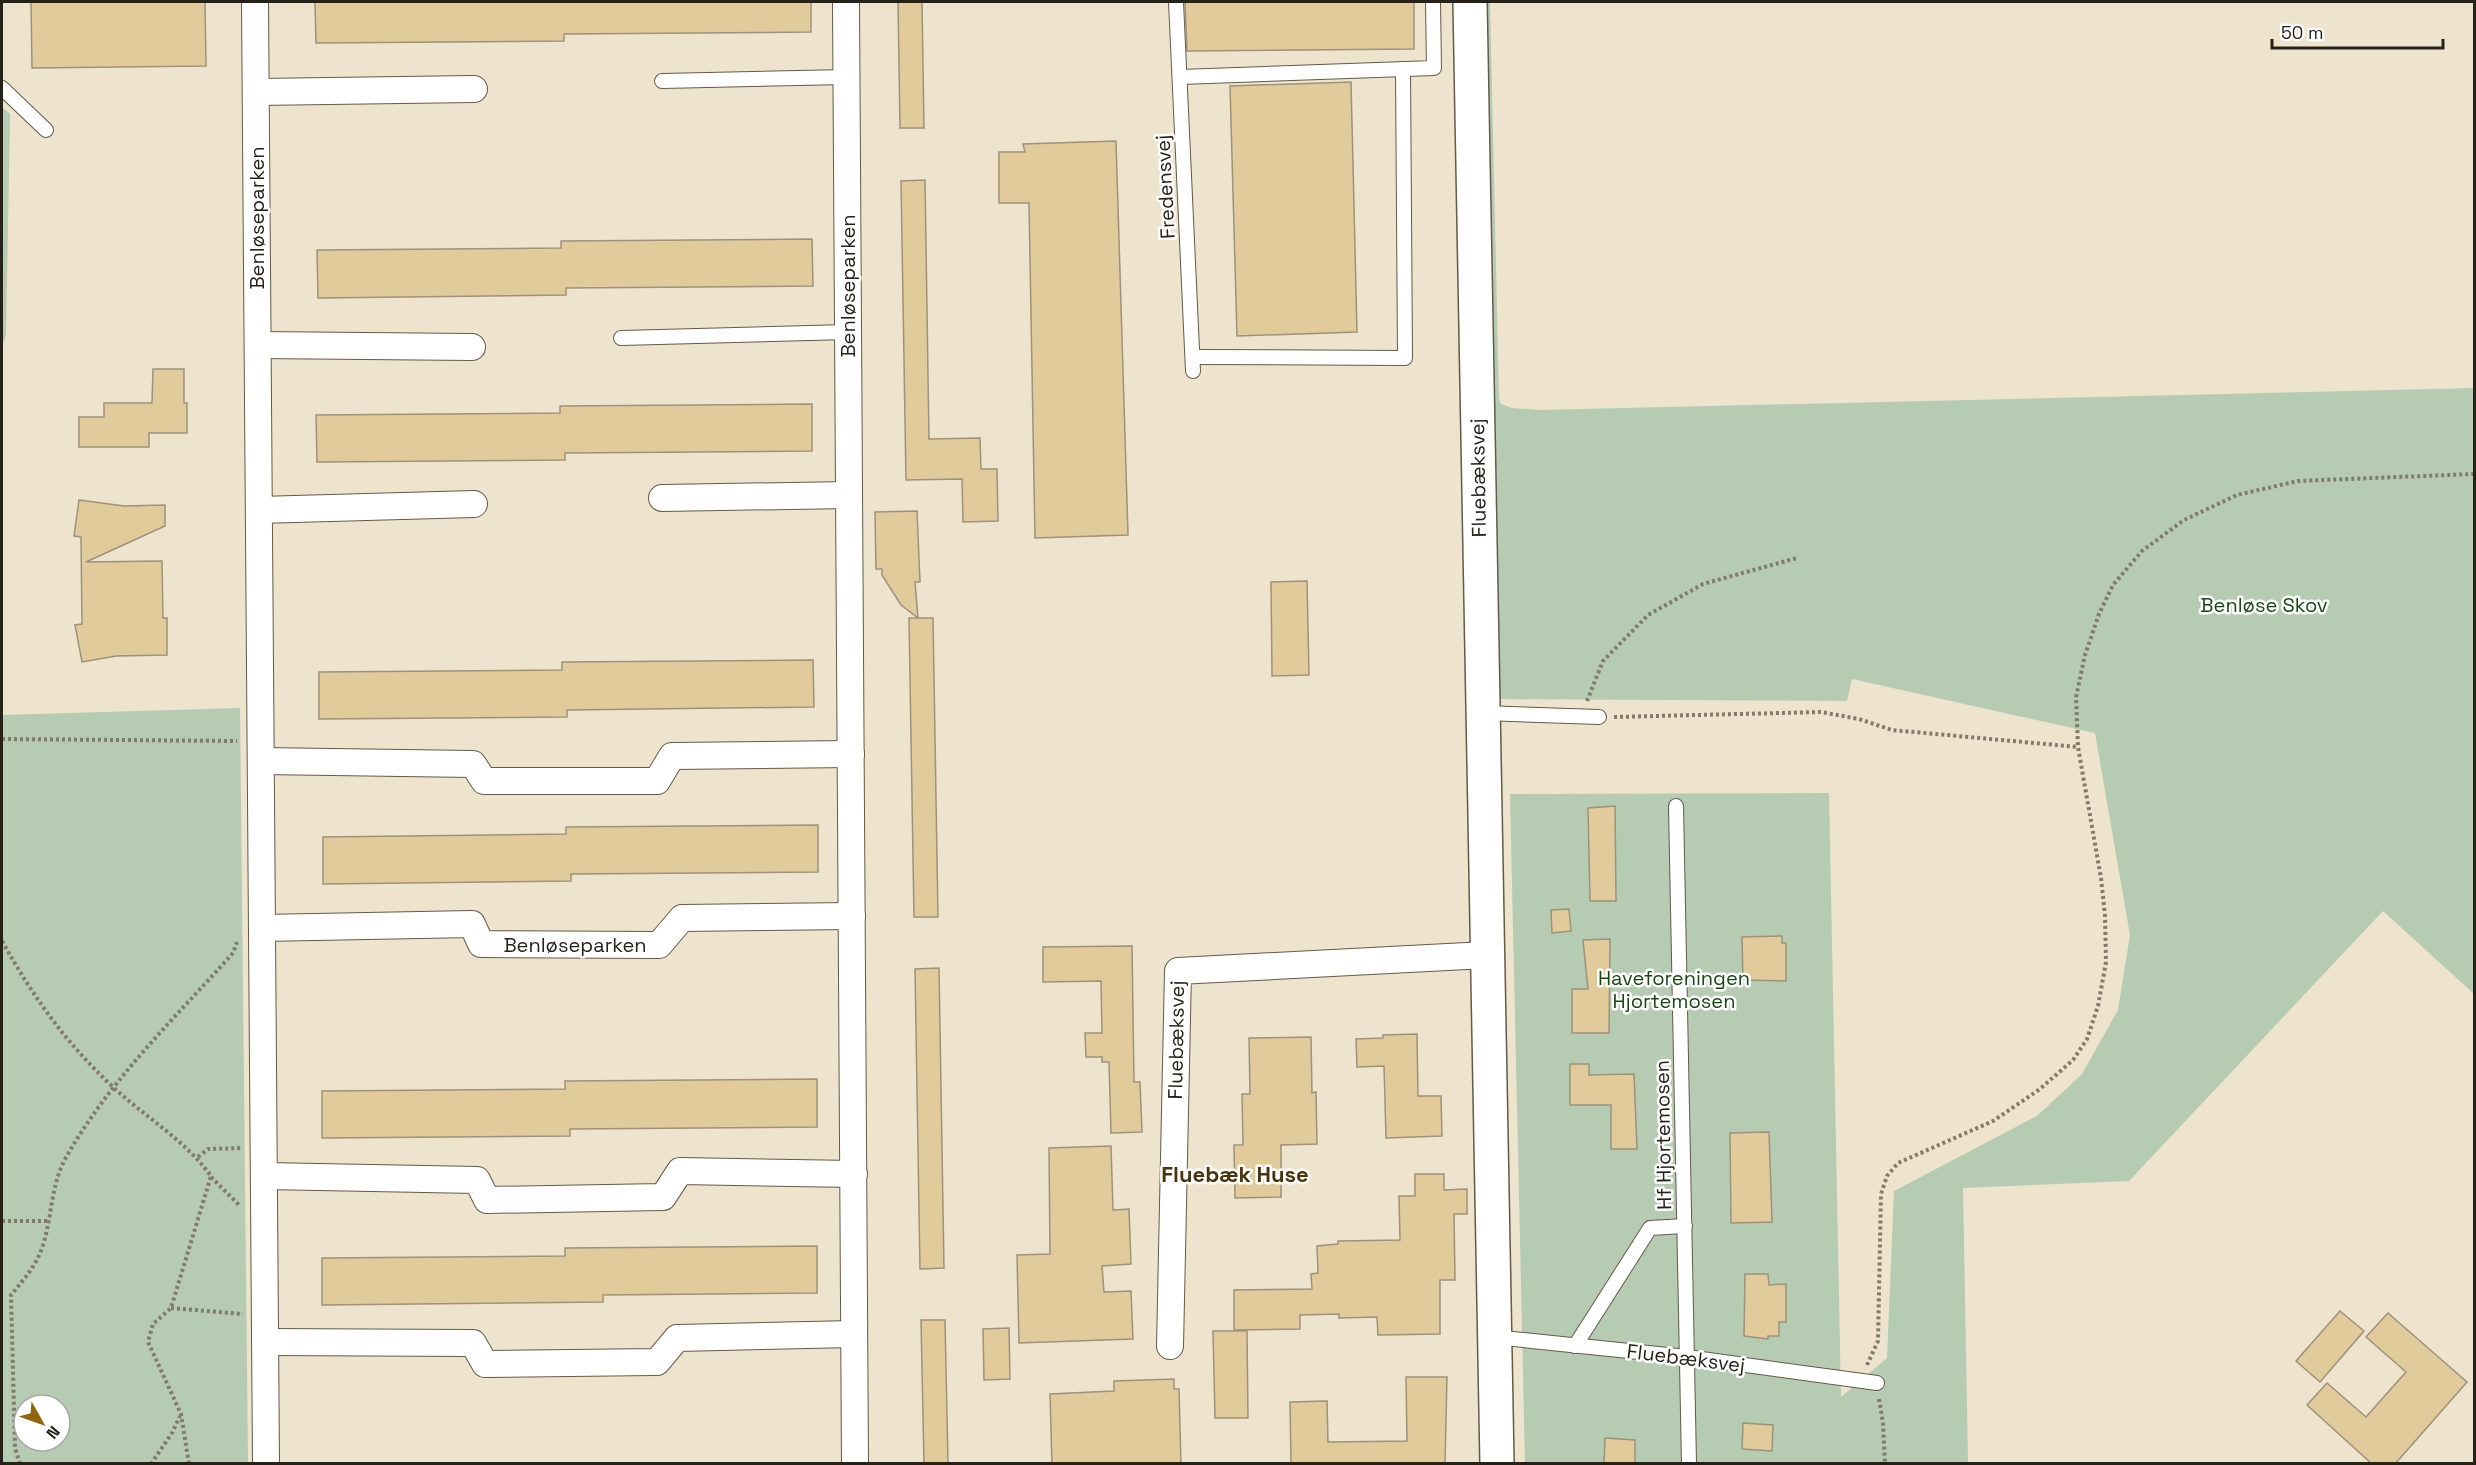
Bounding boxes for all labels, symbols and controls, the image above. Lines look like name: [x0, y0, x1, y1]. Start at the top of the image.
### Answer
scale bar: [2272, 12, 2443, 50]
text: 50 m: [2281, 21, 2323, 44]
street label: Fredensvej: [1149, 134, 1181, 240]
street label: Benløseparken: [244, 146, 270, 290]
street label: Benløseparken: [835, 214, 861, 358]
street label: Fluebæksvej: [1464, 418, 1492, 538]
park label: Benløse Skov: [2200, 592, 2328, 618]
street label: Benløseparken: [503, 932, 647, 958]
park label: Haveforeningen Hjortemosen: [1598, 965, 1750, 1014]
street label: Fluebæksvej: [1162, 980, 1190, 1100]
street label: Hf Hjortemosen: [1649, 1060, 1677, 1210]
district label: Fluebæk Huse: [1161, 1160, 1309, 1188]
street label: Fluebæksvej: [1625, 1338, 1747, 1378]
north arrow: [12, 1393, 72, 1453]
text: N: [42, 1421, 65, 1443]

